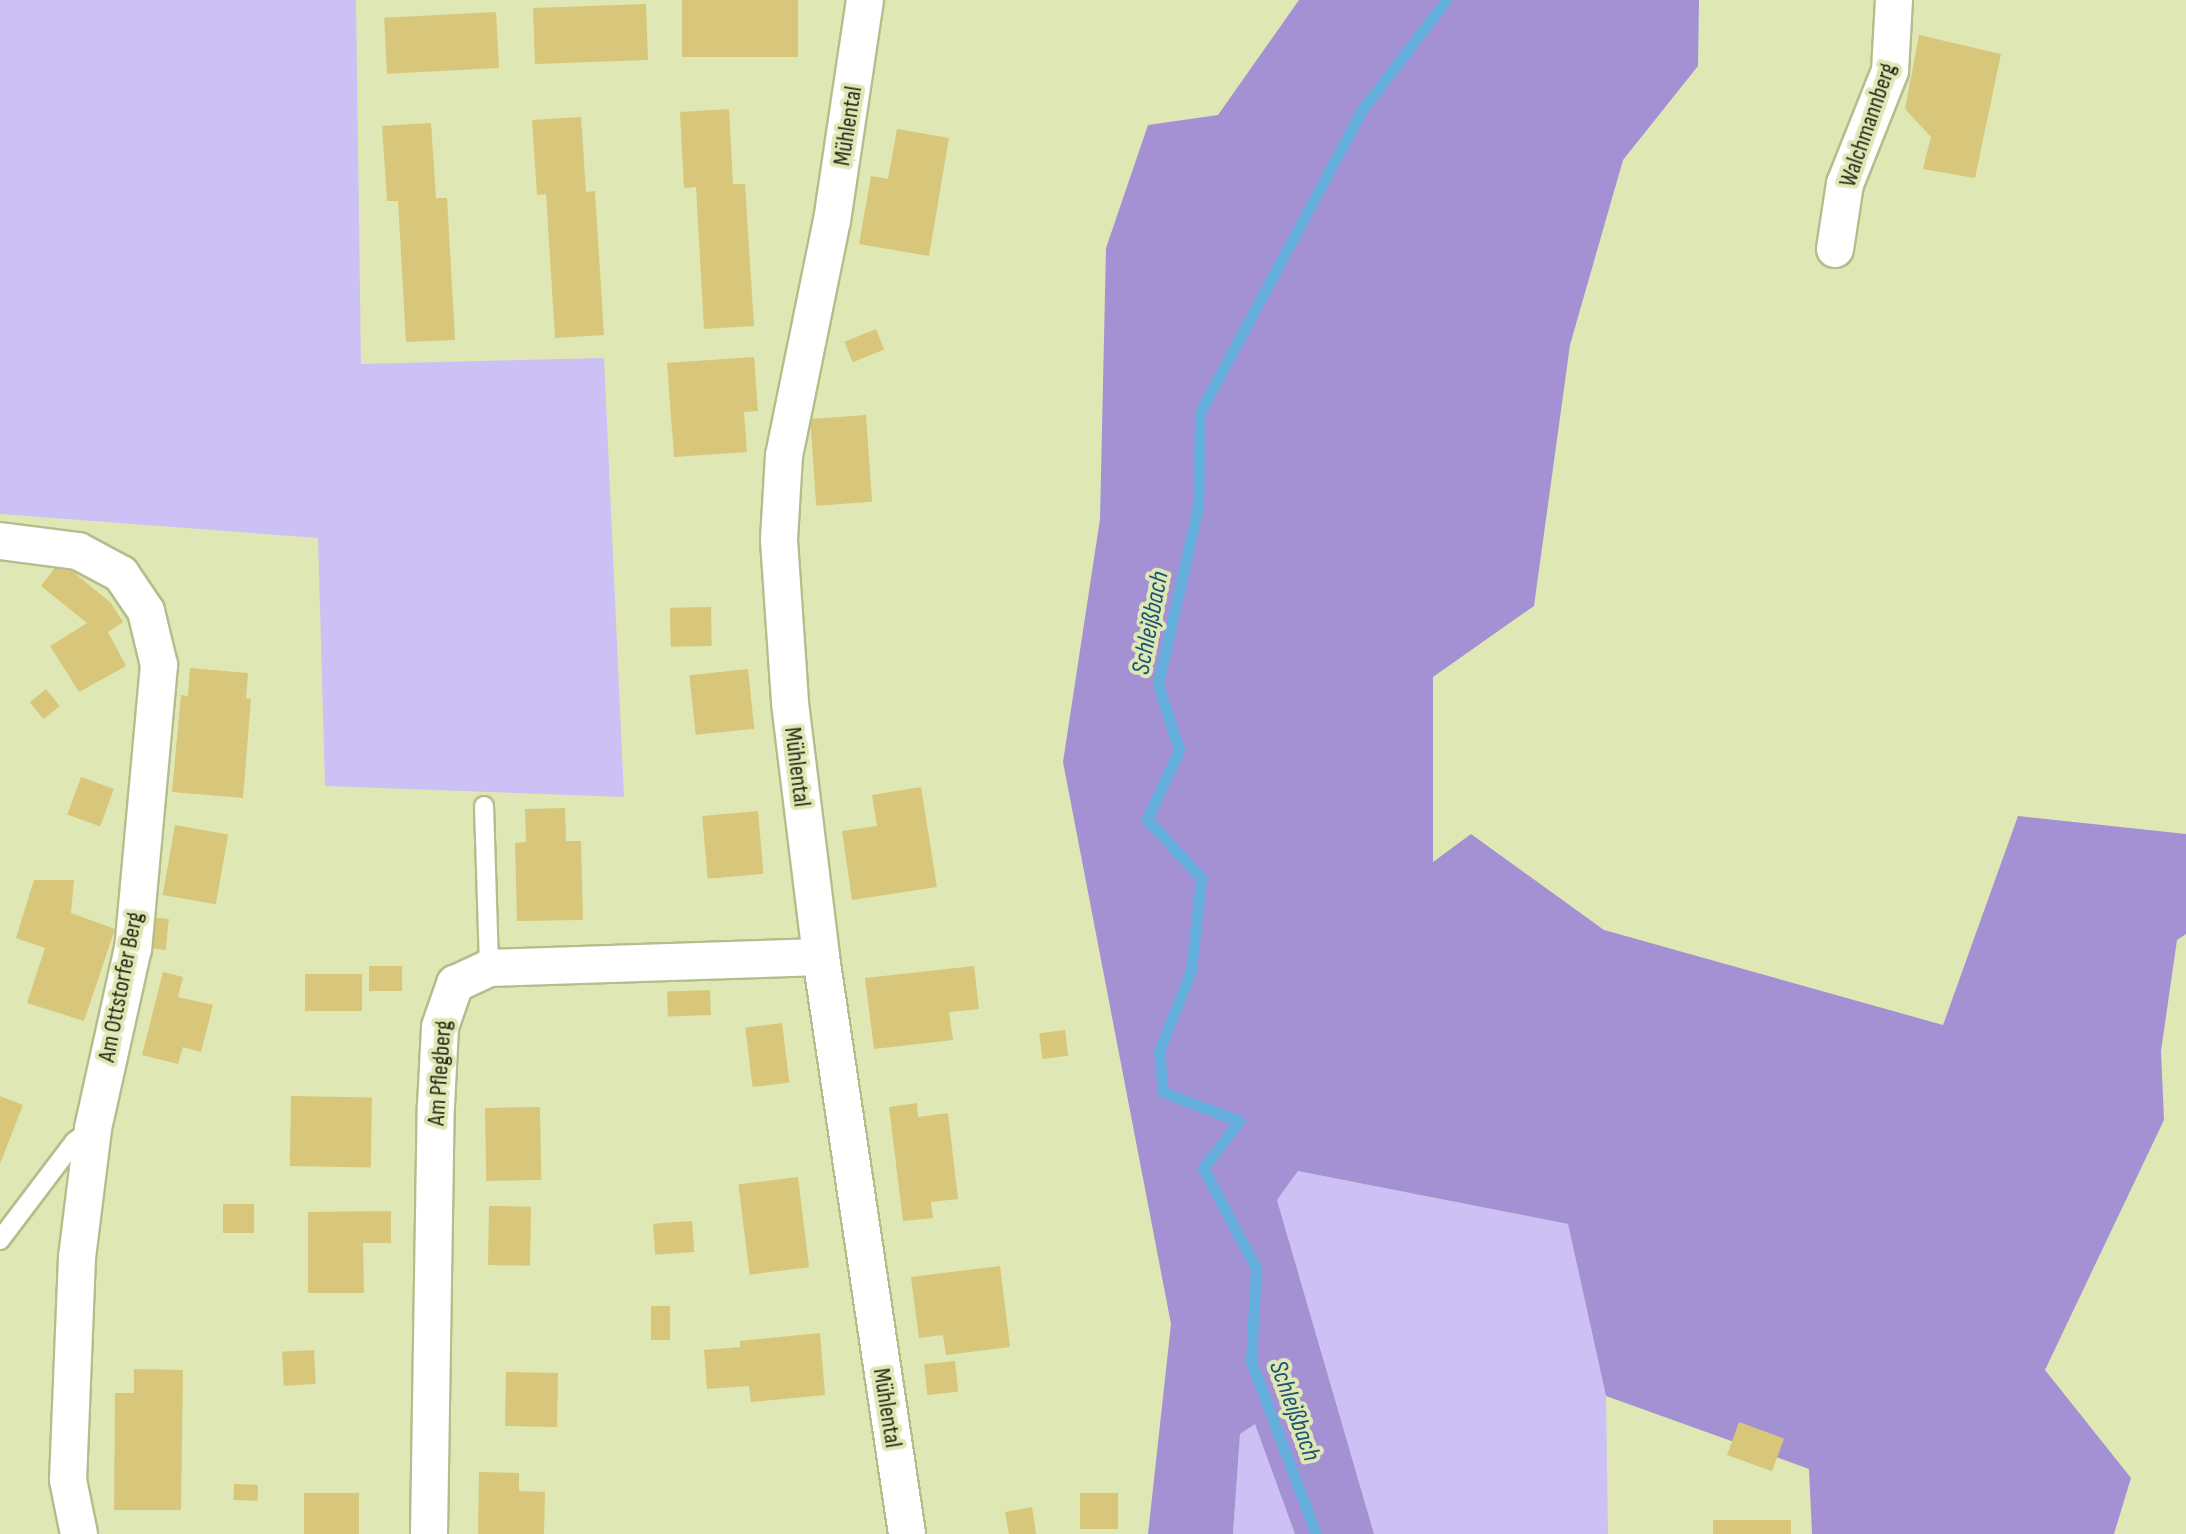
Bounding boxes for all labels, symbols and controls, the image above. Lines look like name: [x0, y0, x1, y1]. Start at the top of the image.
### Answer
street label: Walchmannberg: [1833, 59, 1903, 191]
street label: Mühlental: [828, 84, 868, 168]
water label: Schleißbach: [1126, 569, 1176, 677]
street label: Mühlental: [778, 726, 816, 808]
street label: Am Ottstorfer Berg: [92, 910, 150, 1064]
street label: Am Pflegberg: [422, 1019, 458, 1127]
water label: Schleißbach: [1261, 1357, 1327, 1465]
street label: Mühlental: [867, 1366, 907, 1450]

